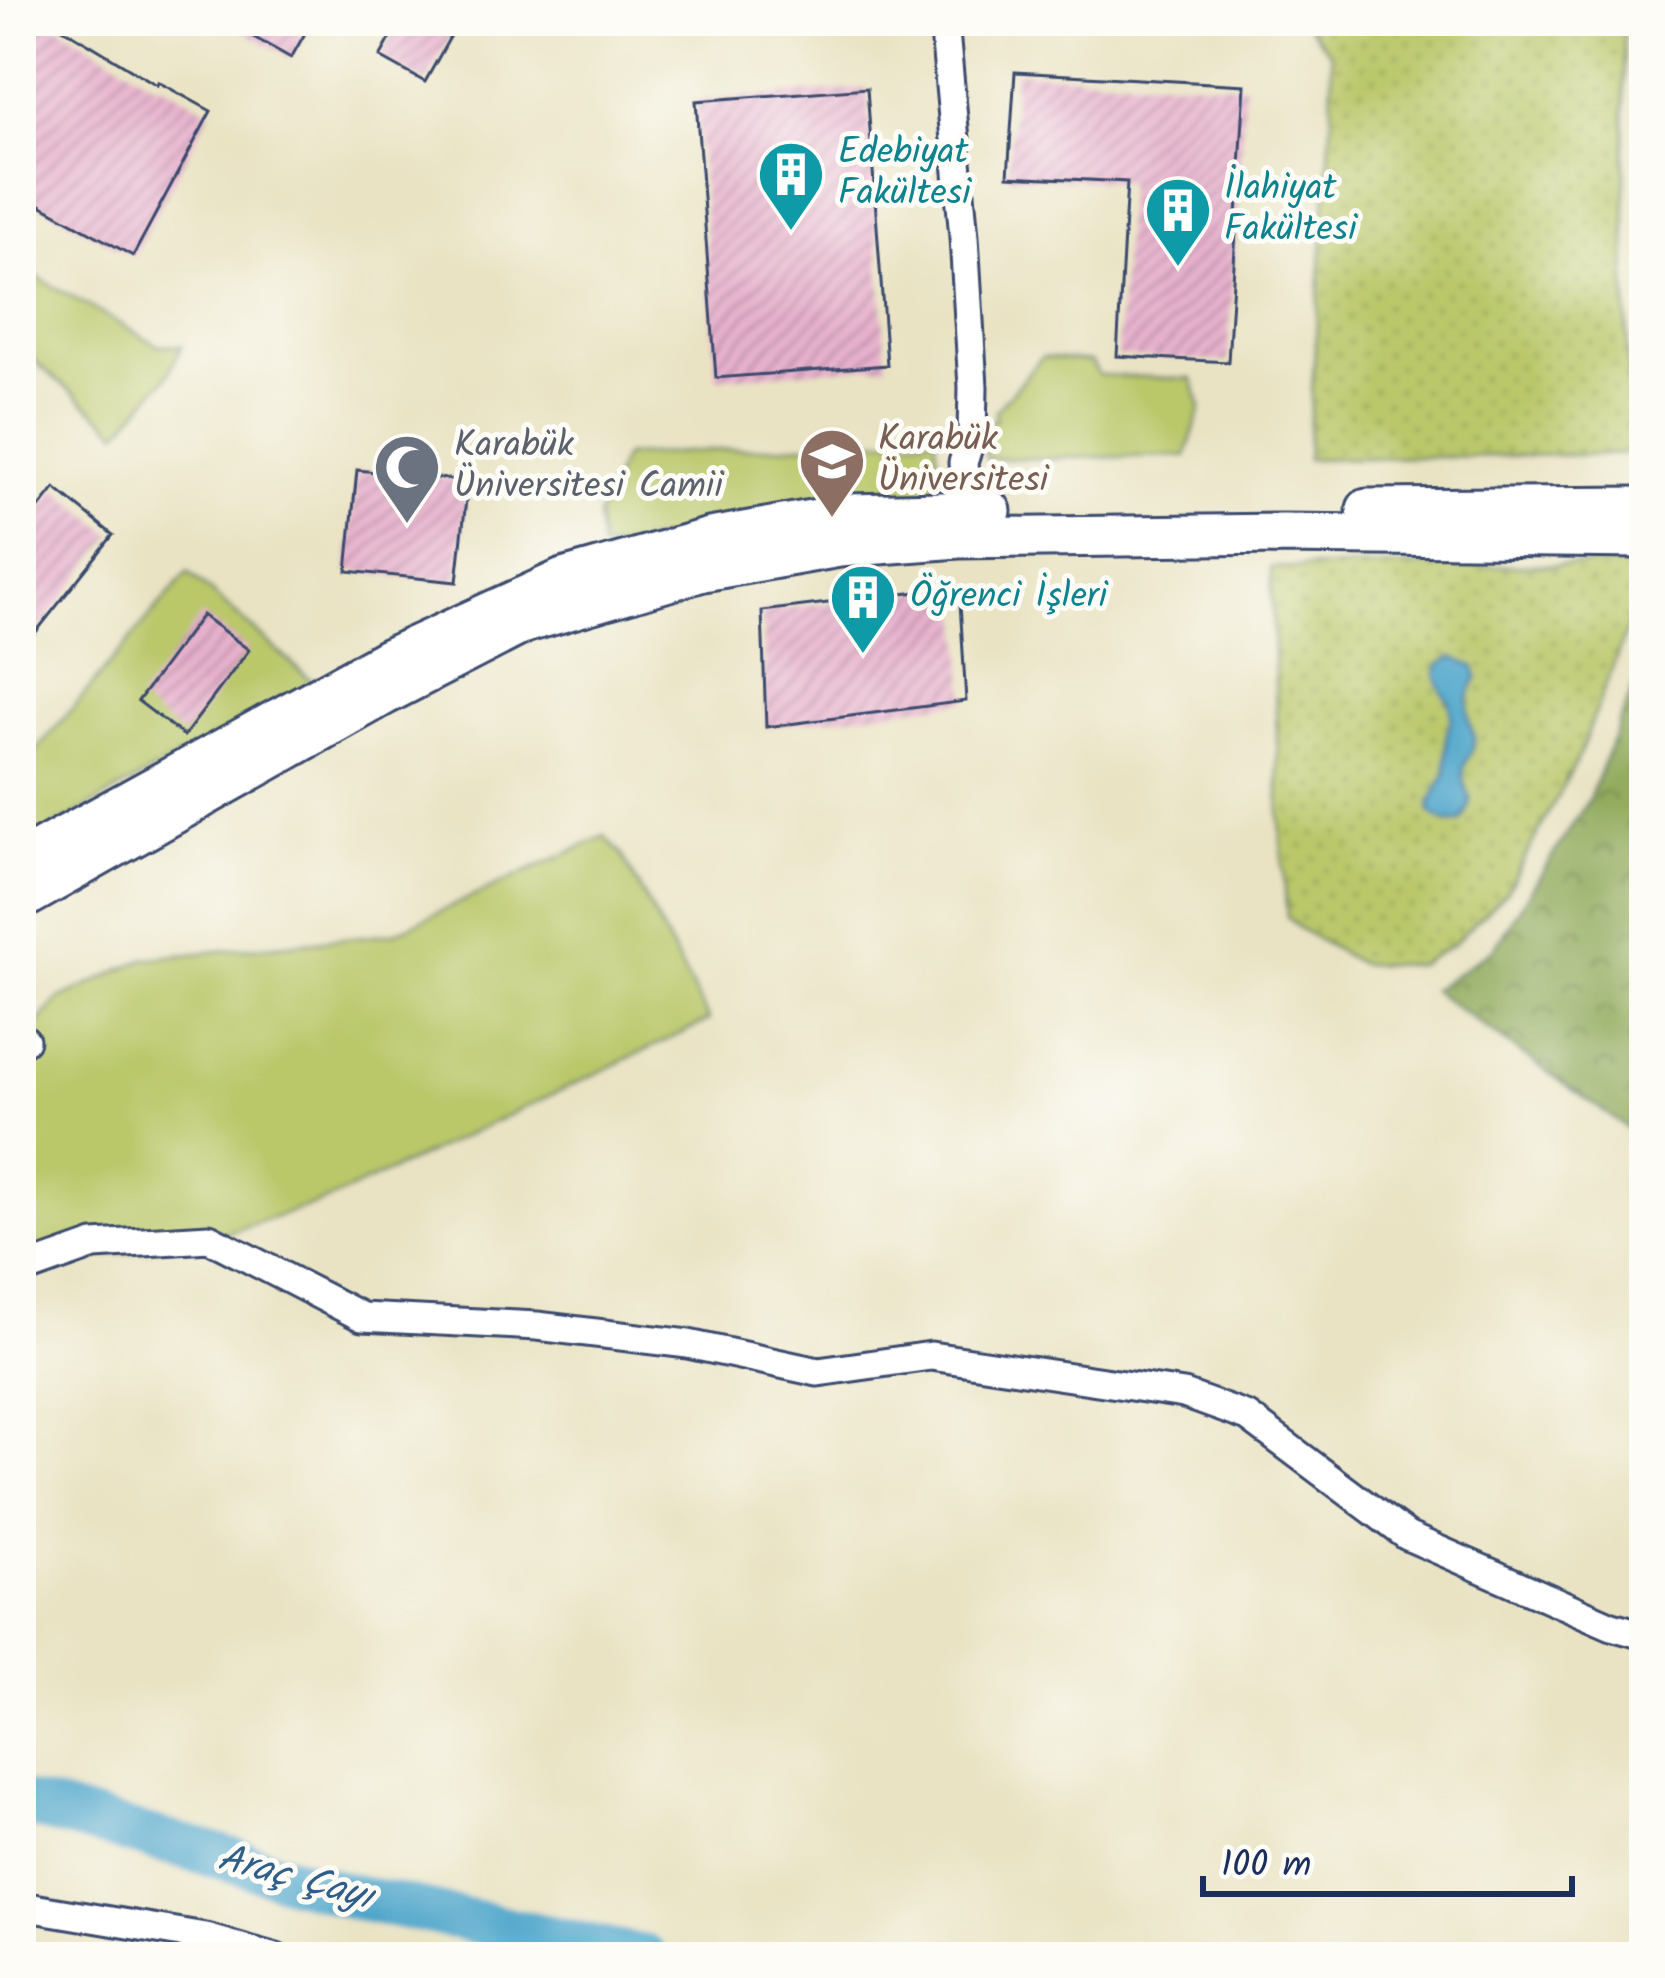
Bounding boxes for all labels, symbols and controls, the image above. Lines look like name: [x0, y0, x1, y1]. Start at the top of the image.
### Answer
place label: Edebiyat Fakültesi: [838, 125, 972, 223]
building icon: Edebiyat Fakültesi: [756, 139, 826, 233]
place label: İlahiyat Fakültesi: [1224, 161, 1358, 259]
building icon: İlahiyat Fakültesi: [1143, 175, 1213, 269]
place label: Karabük Üniversitesi: [878, 412, 1050, 510]
place label: Karabük Üniversitesi Camii: [454, 418, 724, 516]
school or university icon: Karabük Üniversitesi: [797, 426, 867, 520]
mosque icon: Karabük Üniversitesi Camii: [372, 432, 442, 526]
building icon: Öğrenci İşleri: [828, 562, 898, 656]
place label: Öğrenci İşleri: [910, 569, 1109, 626]
scale bar: [1203, 1822, 1572, 1896]
water label: Araç Çayı: [211, 1829, 382, 1930]
text: 100 m: [1221, 1838, 1311, 1895]

